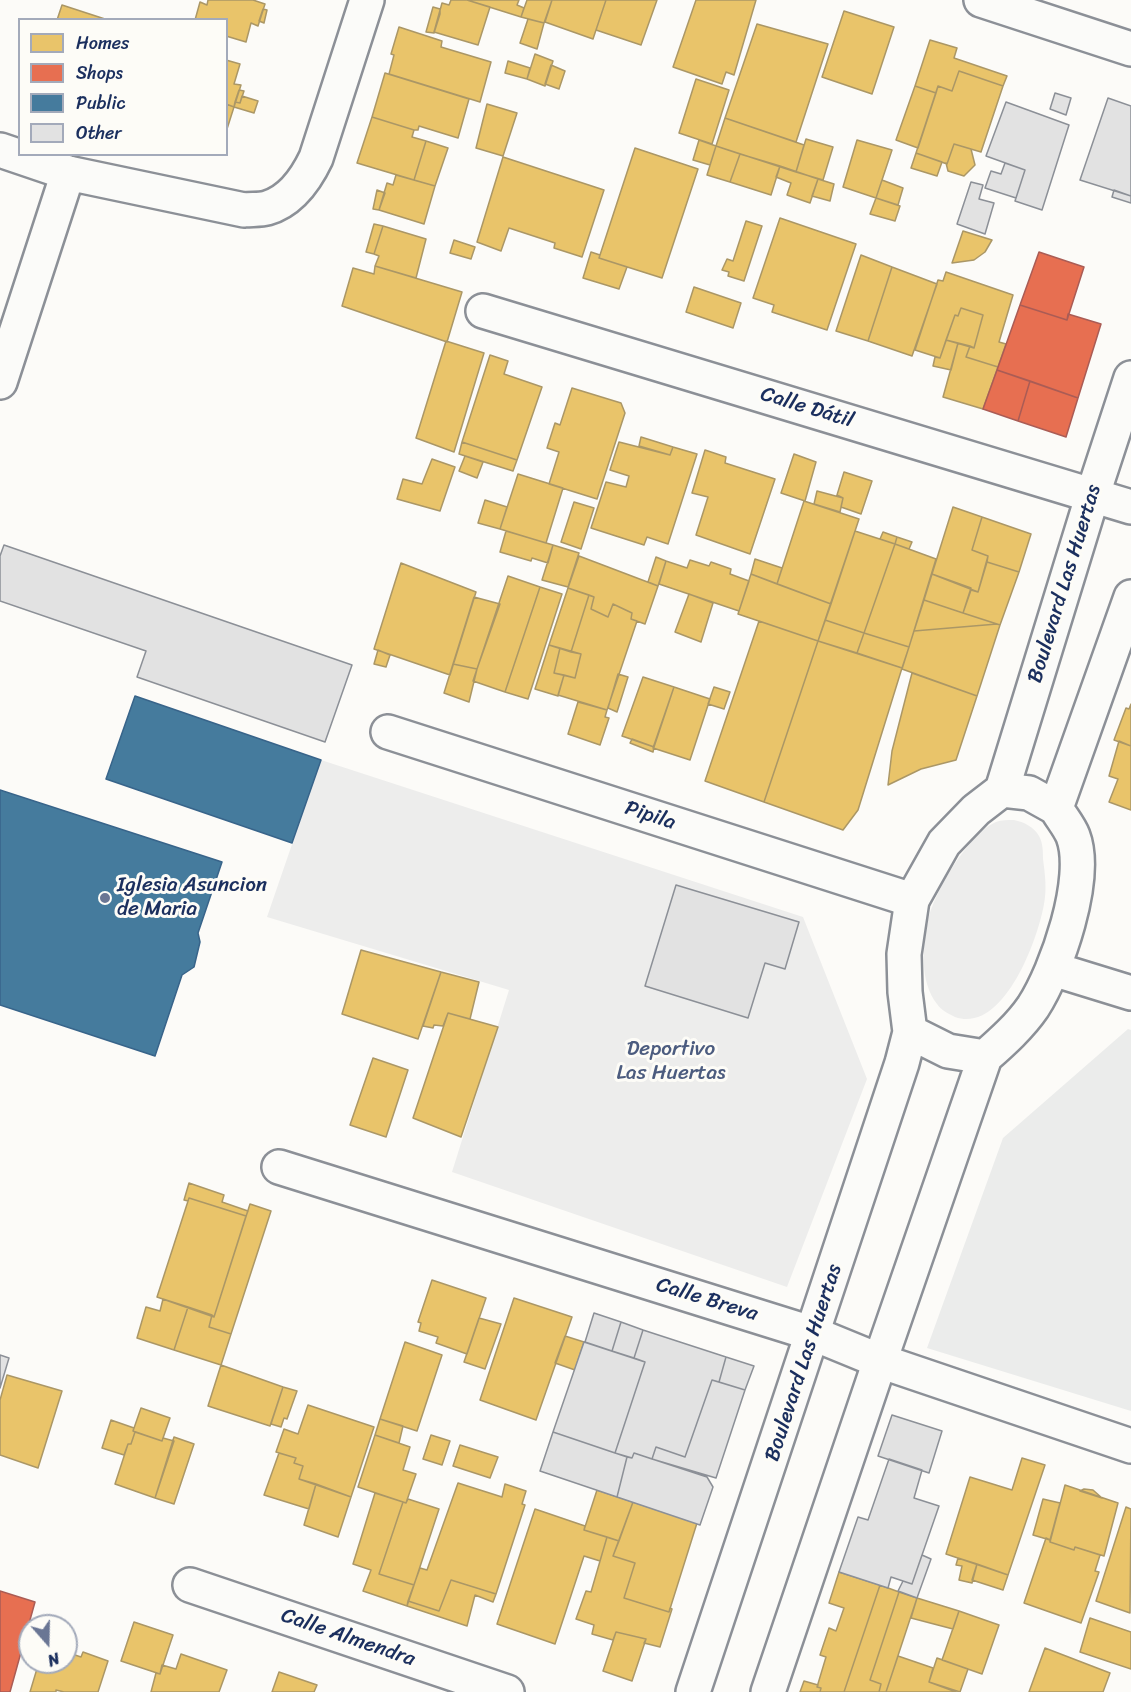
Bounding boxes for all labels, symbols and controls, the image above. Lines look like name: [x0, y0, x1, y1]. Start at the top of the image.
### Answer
legend: [18, 18, 228, 156]
text: Homes: [76, 27, 129, 59]
text: Shops: [76, 57, 123, 89]
text: Public: [76, 87, 126, 119]
text: Other: [76, 117, 122, 149]
street label: Calle Dátil: [757, 382, 857, 434]
street label: Boulevard Las Huertas: [1023, 482, 1107, 686]
street label: Pipila: [621, 796, 679, 836]
place label: Iglesia Asuncion de Maria: [117, 873, 267, 923]
marker: Iglesia Asuncion de Maria: [98, 891, 112, 905]
park label: Deportivo Las Huertas: [616, 1037, 726, 1087]
street label: Boulevard Las Huertas: [760, 1261, 848, 1465]
street label: Calle Breva: [653, 1273, 761, 1327]
street label: Calle Almendra: [278, 1603, 418, 1673]
north arrow: [18, 1614, 78, 1674]
text: N: [43, 1644, 64, 1675]

